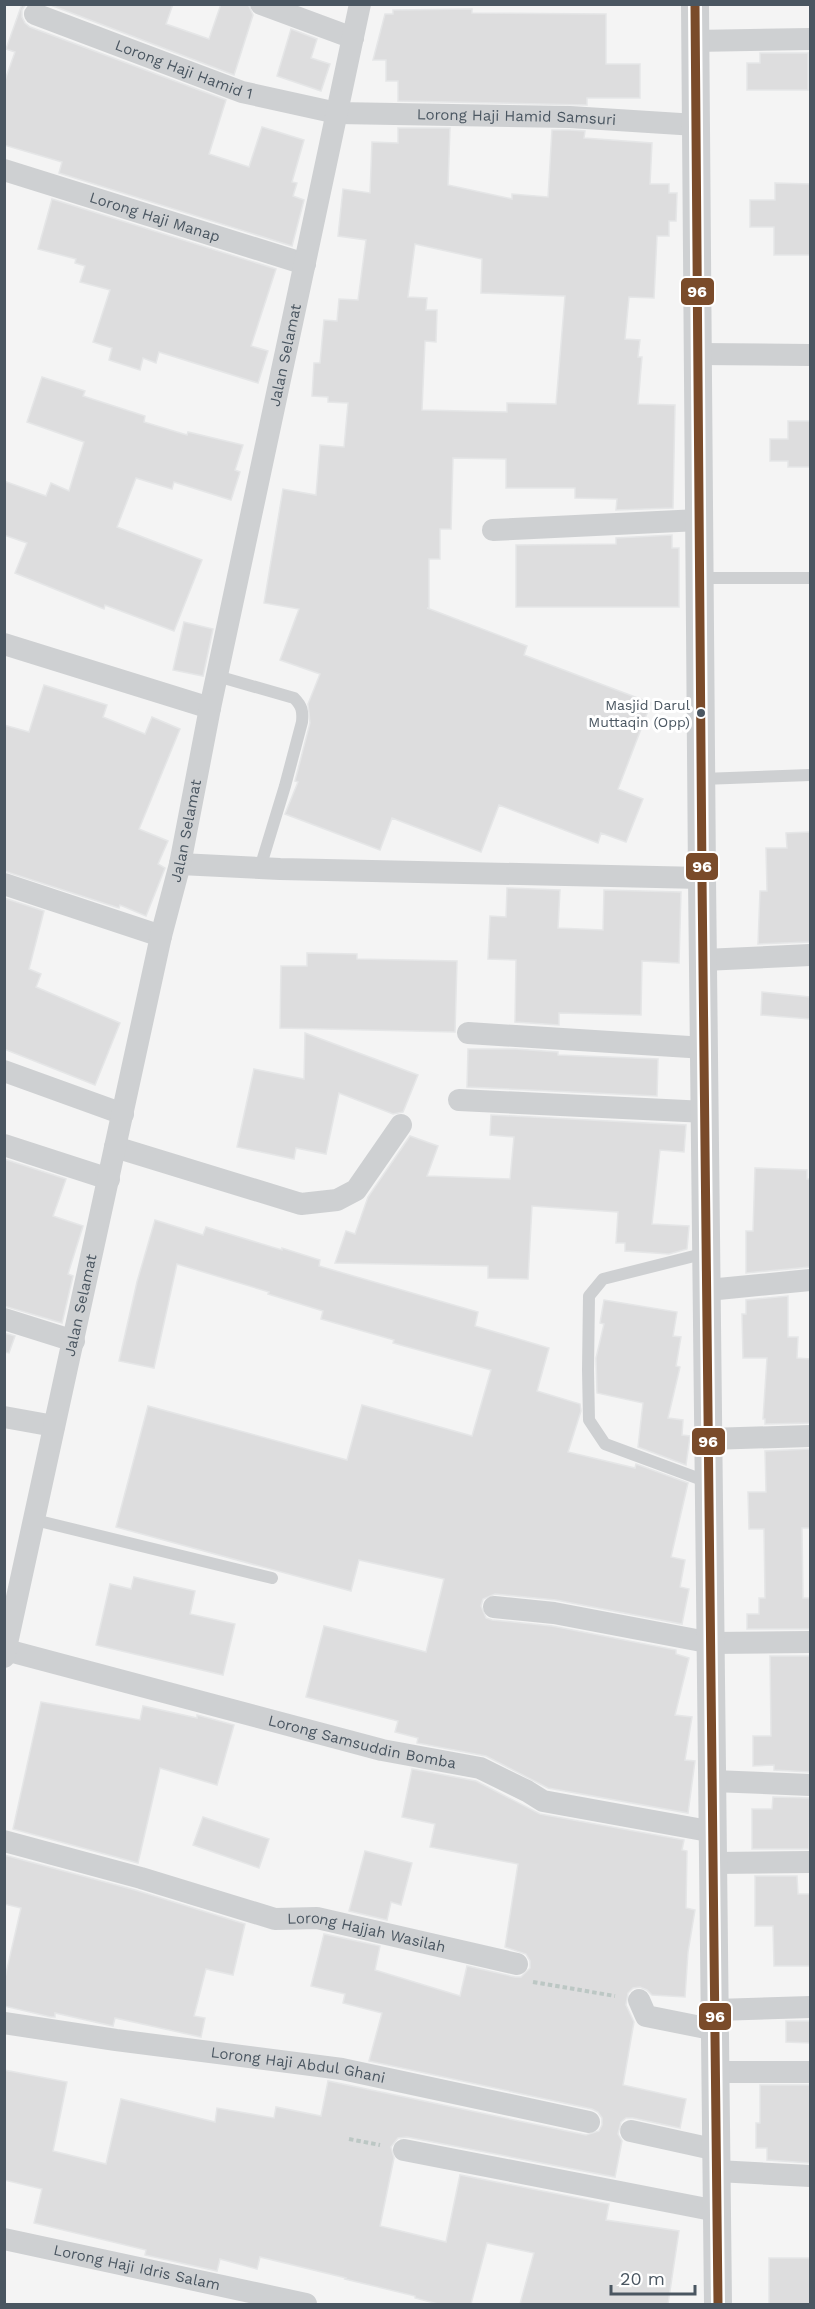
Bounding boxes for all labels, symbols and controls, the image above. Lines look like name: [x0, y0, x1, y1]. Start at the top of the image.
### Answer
street label: Lorong Haji Hamid 1: [113, 36, 254, 103]
street label: Lorong Haji Hamid Samsuri: [417, 105, 617, 129]
street label: Lorong Haji Manap: [87, 188, 222, 246]
line badge: 96: [680, 277, 715, 306]
text: 96: [687, 282, 707, 301]
street label: Jalan Selamat: [266, 302, 305, 408]
place label: Masjid Darul Muttaqin (Opp): [588, 697, 691, 730]
marker: Masjid Darul Muttaqin (Opp): [695, 707, 707, 719]
street label: Jalan Selamat: [167, 777, 205, 884]
line badge: 96: [685, 852, 719, 881]
text: 96: [692, 857, 712, 876]
street label: Jalan Selamat: [61, 1252, 101, 1358]
line badge: 96: [691, 1427, 726, 1456]
text: 96: [698, 1432, 718, 1451]
street label: Lorong Samsuddin Bomba: [266, 1711, 458, 1773]
street label: Lorong Hajjah Wasilah: [287, 1909, 447, 1956]
line badge: 96: [698, 2002, 732, 2031]
text: 96: [705, 2007, 725, 2026]
street label: Lorong Haji Abdul Ghani: [210, 2043, 387, 2087]
street label: Lorong Haji Idris Salam: [52, 2241, 222, 2294]
scale bar: [611, 2258, 695, 2296]
text: 20 m: [620, 2268, 665, 2289]

